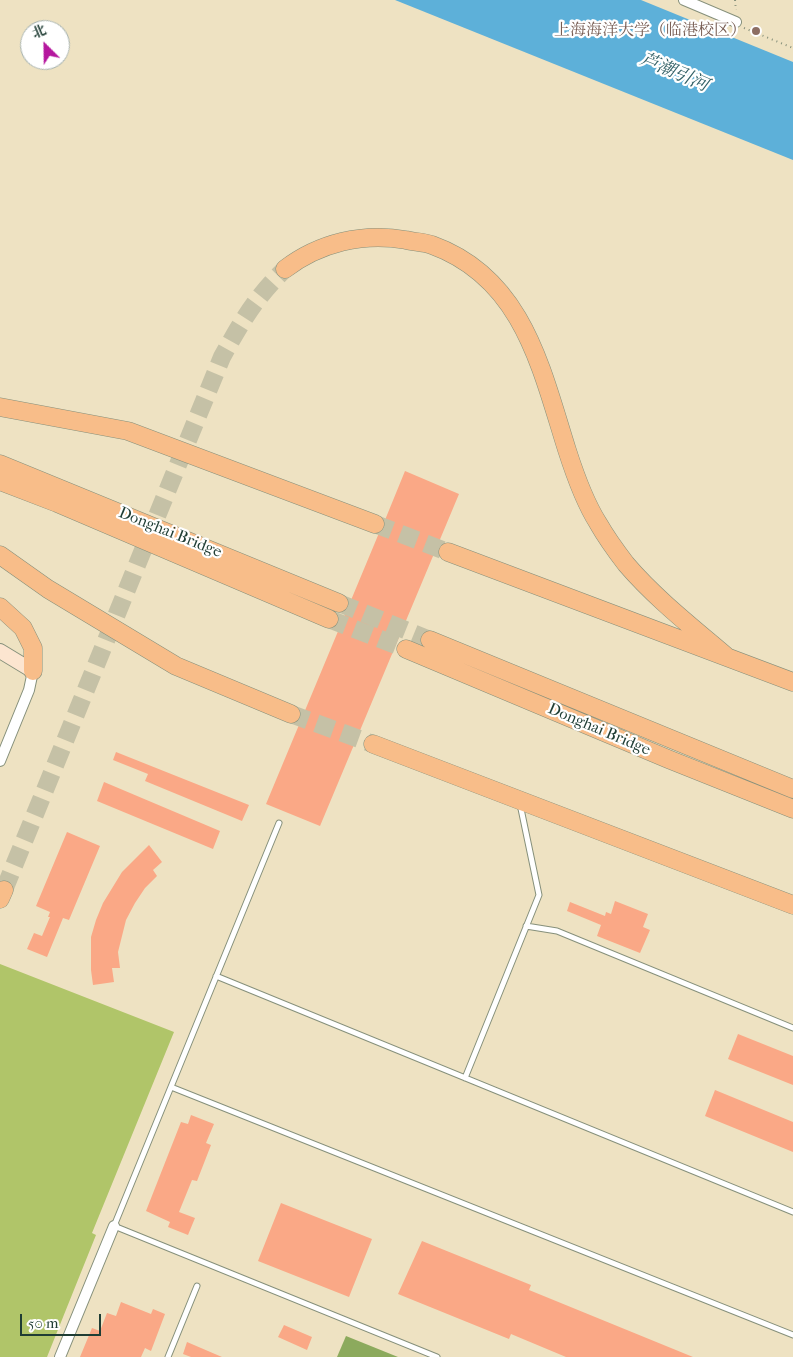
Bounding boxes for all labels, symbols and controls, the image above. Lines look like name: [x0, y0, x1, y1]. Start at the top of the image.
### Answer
north arrow: [20, 20, 70, 70]
text: 北: [30, 21, 49, 42]
place label: 上海海洋大学（临港校区）: [554, 21, 746, 41]
marker: 上海海洋大学（临港校区）: [750, 25, 762, 37]
water label: 芦潮引河: [637, 49, 711, 97]
street label: Donghai Bridge: [116, 504, 224, 562]
street label: Donghai Bridge: [545, 700, 653, 760]
scale bar: [22, 1304, 104, 1336]
text: 50 m: [28, 1314, 58, 1332]

